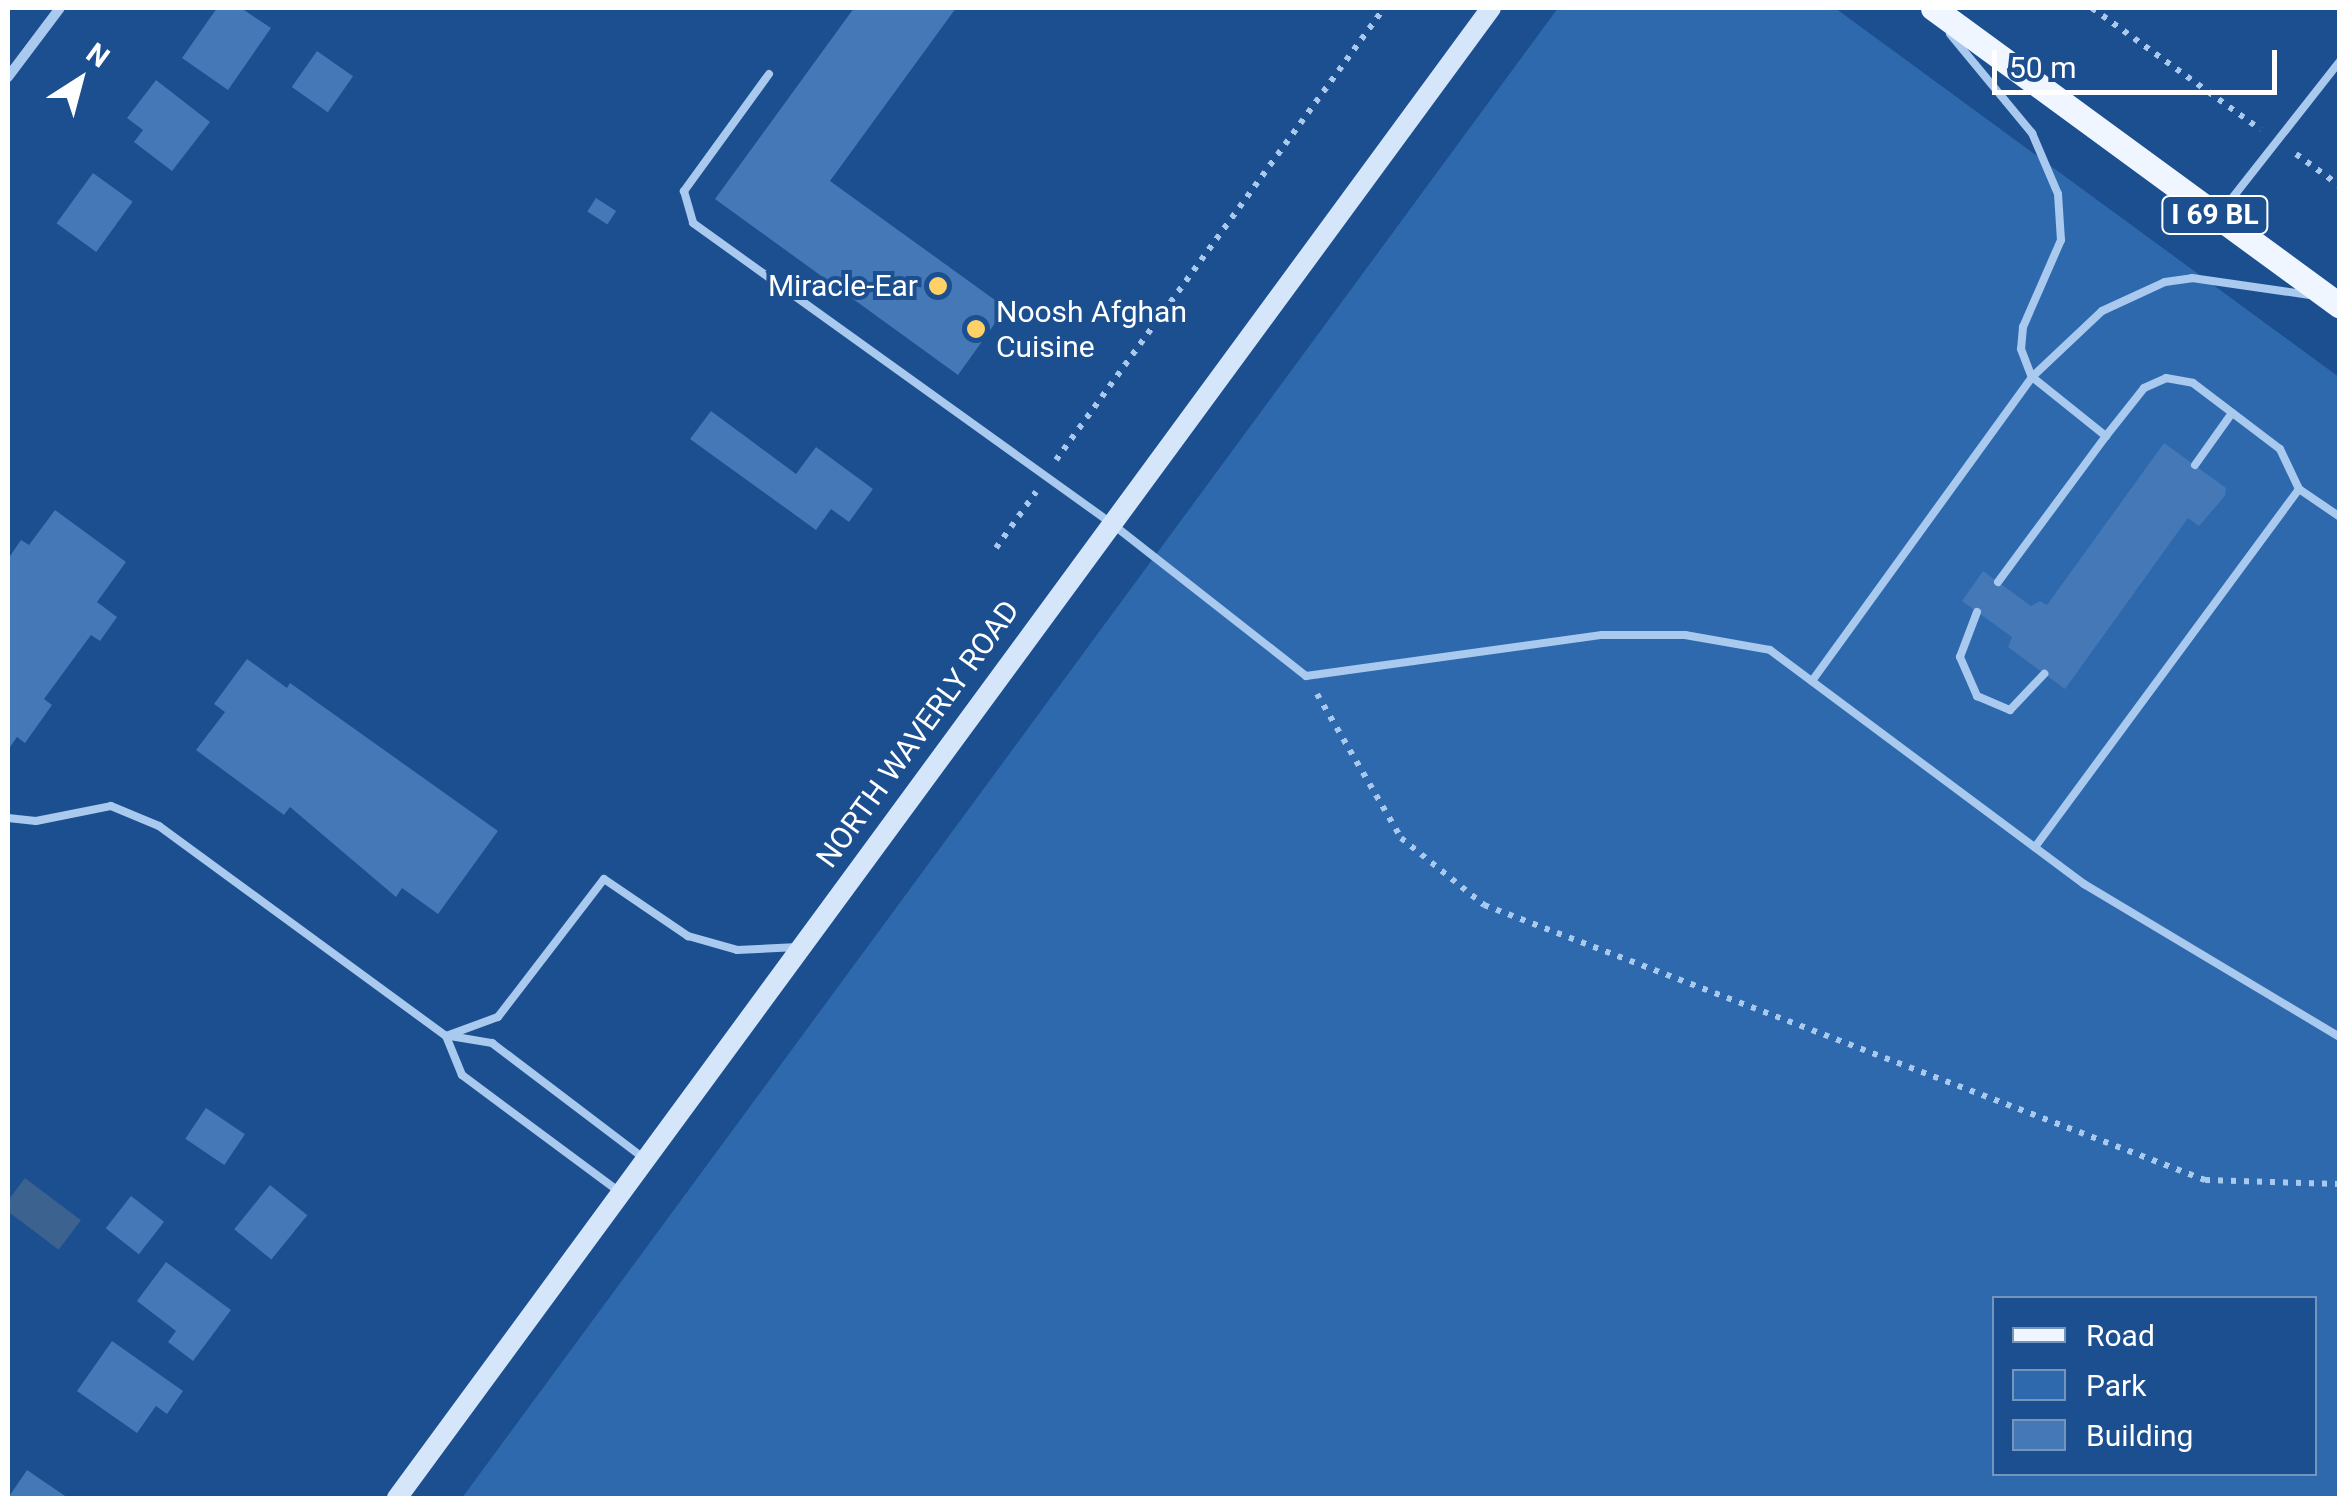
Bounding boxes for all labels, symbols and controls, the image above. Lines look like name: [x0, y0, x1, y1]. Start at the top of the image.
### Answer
north arrow: [30, 30, 130, 130]
scale bar: [1997, 30, 2282, 92]
text: N: [80, 36, 116, 74]
text: 50 m: [2009, 50, 2076, 85]
road number: I 69 BL: [2160, 192, 2270, 238]
place label: Miracle-Ear: [768, 268, 918, 304]
marker: Miracle-Ear: [927, 275, 949, 297]
place label: Noosh Afghan Cuisine: [996, 294, 1187, 364]
marker: Noosh Afghan Cuisine: [965, 318, 987, 340]
street label: NORTH WAVERLY ROAD: [809, 593, 1027, 875]
legend: [1992, 1296, 2317, 1476]
text: Road: [2086, 1318, 2155, 1353]
text: Park: [2086, 1368, 2146, 1403]
text: Building: [2086, 1418, 2193, 1453]

